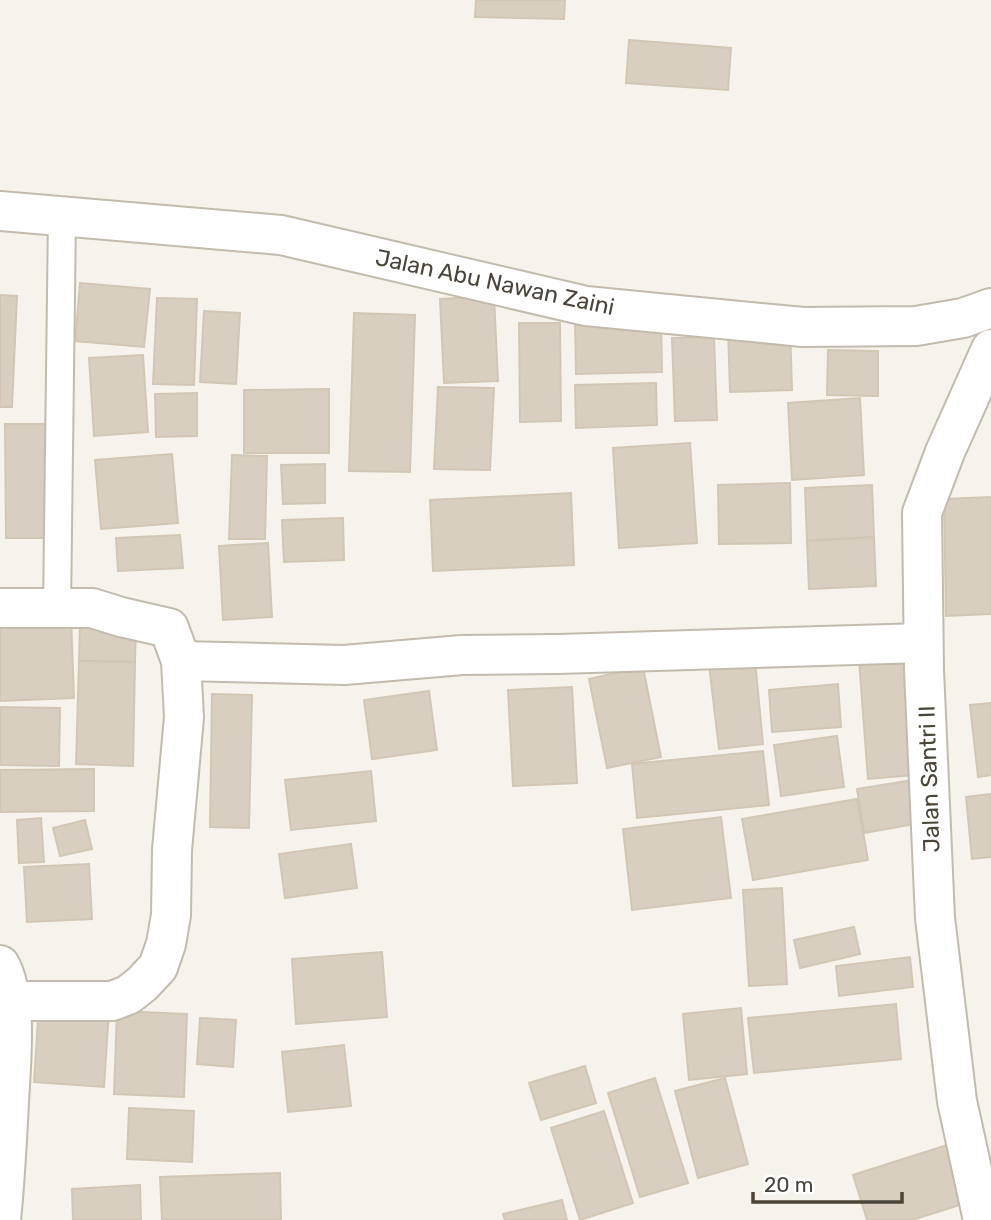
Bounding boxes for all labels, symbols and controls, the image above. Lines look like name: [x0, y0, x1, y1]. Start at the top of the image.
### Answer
street label: Jalan Abu Nawan Zaini: [373, 243, 617, 321]
street label: Jalan Santri II: [912, 705, 946, 853]
scale bar: [753, 1160, 902, 1204]
text: 20 m: [764, 1172, 813, 1197]

